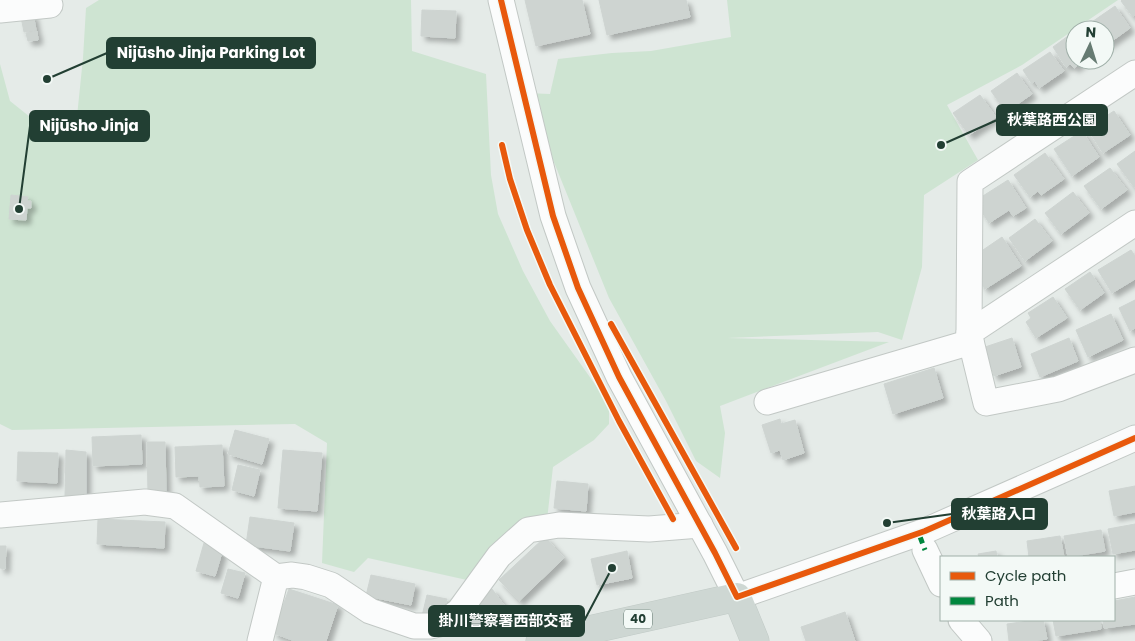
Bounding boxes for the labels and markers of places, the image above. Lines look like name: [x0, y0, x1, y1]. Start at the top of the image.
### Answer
callout: Nijūsho Jinja Parking Lot: [107, 38, 315, 68]
callout: 秋葉路西公園: [997, 105, 1107, 135]
callout: Nijūsho Jinja: [30, 111, 149, 141]
callout: 秋葉路入口: [952, 499, 1047, 529]
callout: 掛川警察署西部交番: [429, 606, 584, 636]

